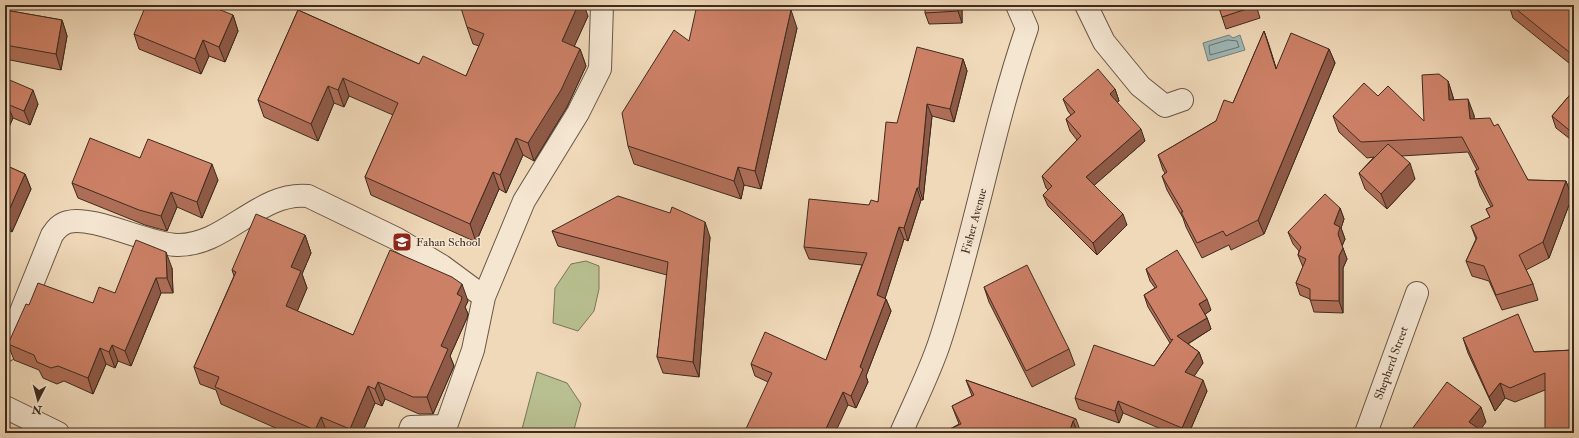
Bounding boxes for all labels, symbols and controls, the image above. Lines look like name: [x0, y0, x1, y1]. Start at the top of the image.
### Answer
street label: Fisher Avenue: [958, 186, 990, 256]
school or university icon: Fahan School: [391, 231, 413, 253]
place label: Fahan School: [416, 235, 480, 250]
street label: Shepherd Street: [1371, 324, 1412, 402]
north arrow: [18, 380, 58, 420]
text: N: [30, 402, 44, 417]

